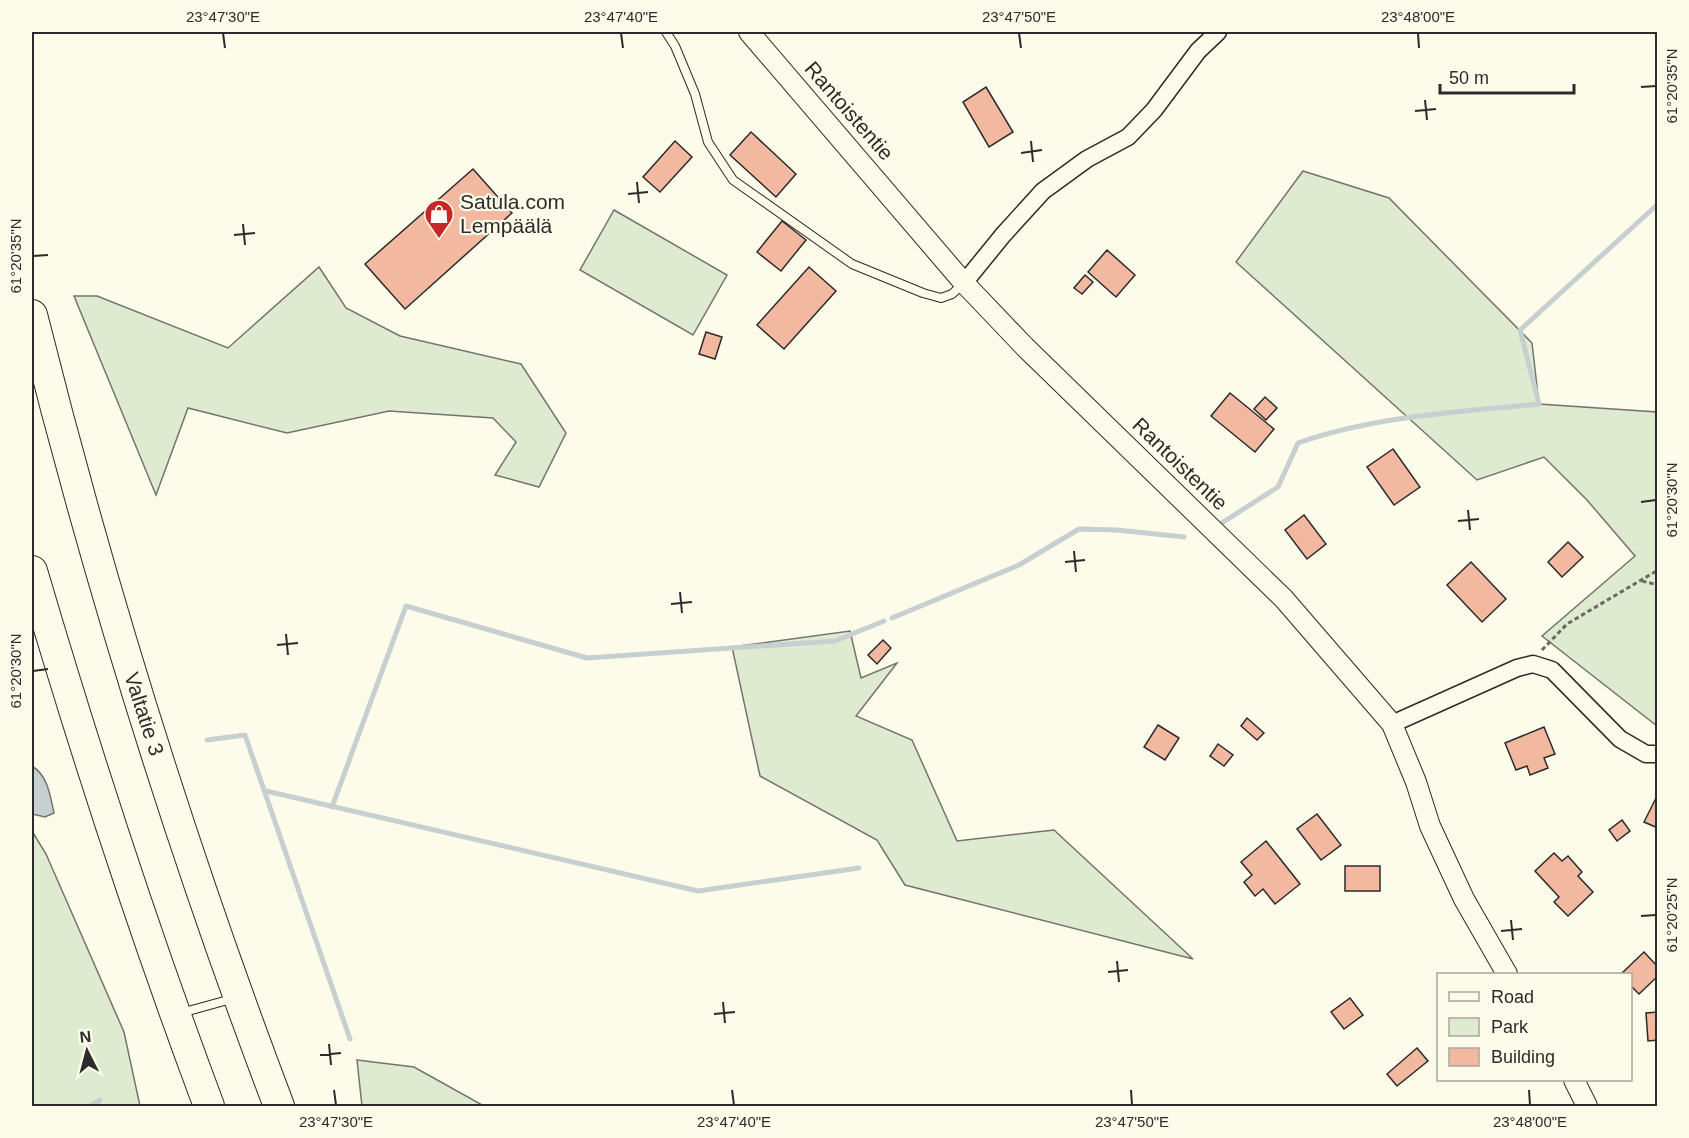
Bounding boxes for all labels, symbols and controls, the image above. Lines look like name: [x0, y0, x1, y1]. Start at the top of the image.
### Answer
text: 23°47'30"E: [186, 8, 260, 25]
text: 23°47'40"E: [584, 8, 658, 25]
text: 23°47'50"E: [982, 8, 1056, 25]
text: 23°48'00"E: [1381, 8, 1455, 25]
text: 61°20'35"N: [1663, 48, 1680, 124]
street label: Rantoistentie: [800, 57, 898, 164]
scale bar: [1440, 57, 1574, 95]
text: 50 m: [1449, 68, 1489, 88]
place label: Satula.com Lempäälä: [460, 190, 565, 237]
shop icon: Satula.com Lempäälä: [423, 198, 455, 240]
text: 61°20'35"N: [7, 218, 24, 294]
street label: Rantoistentie: [1128, 413, 1232, 514]
text: 61°20'30"N: [1663, 462, 1680, 538]
text: 61°20'30"N: [7, 633, 24, 709]
street label: Valtatie 3: [120, 669, 169, 758]
text: 61°20'25"N: [1663, 877, 1680, 953]
legend: [1437, 973, 1632, 1081]
text: Road: [1491, 987, 1534, 1007]
text: Park: [1491, 1017, 1529, 1037]
north arrow: [57, 1021, 117, 1081]
text: N: [79, 1028, 92, 1046]
text: Building: [1491, 1047, 1555, 1067]
text: 23°47'30"E: [299, 1113, 373, 1130]
text: 23°47'40"E: [697, 1113, 771, 1130]
text: 23°47'50"E: [1095, 1113, 1169, 1130]
text: 23°48'00"E: [1493, 1113, 1567, 1130]

